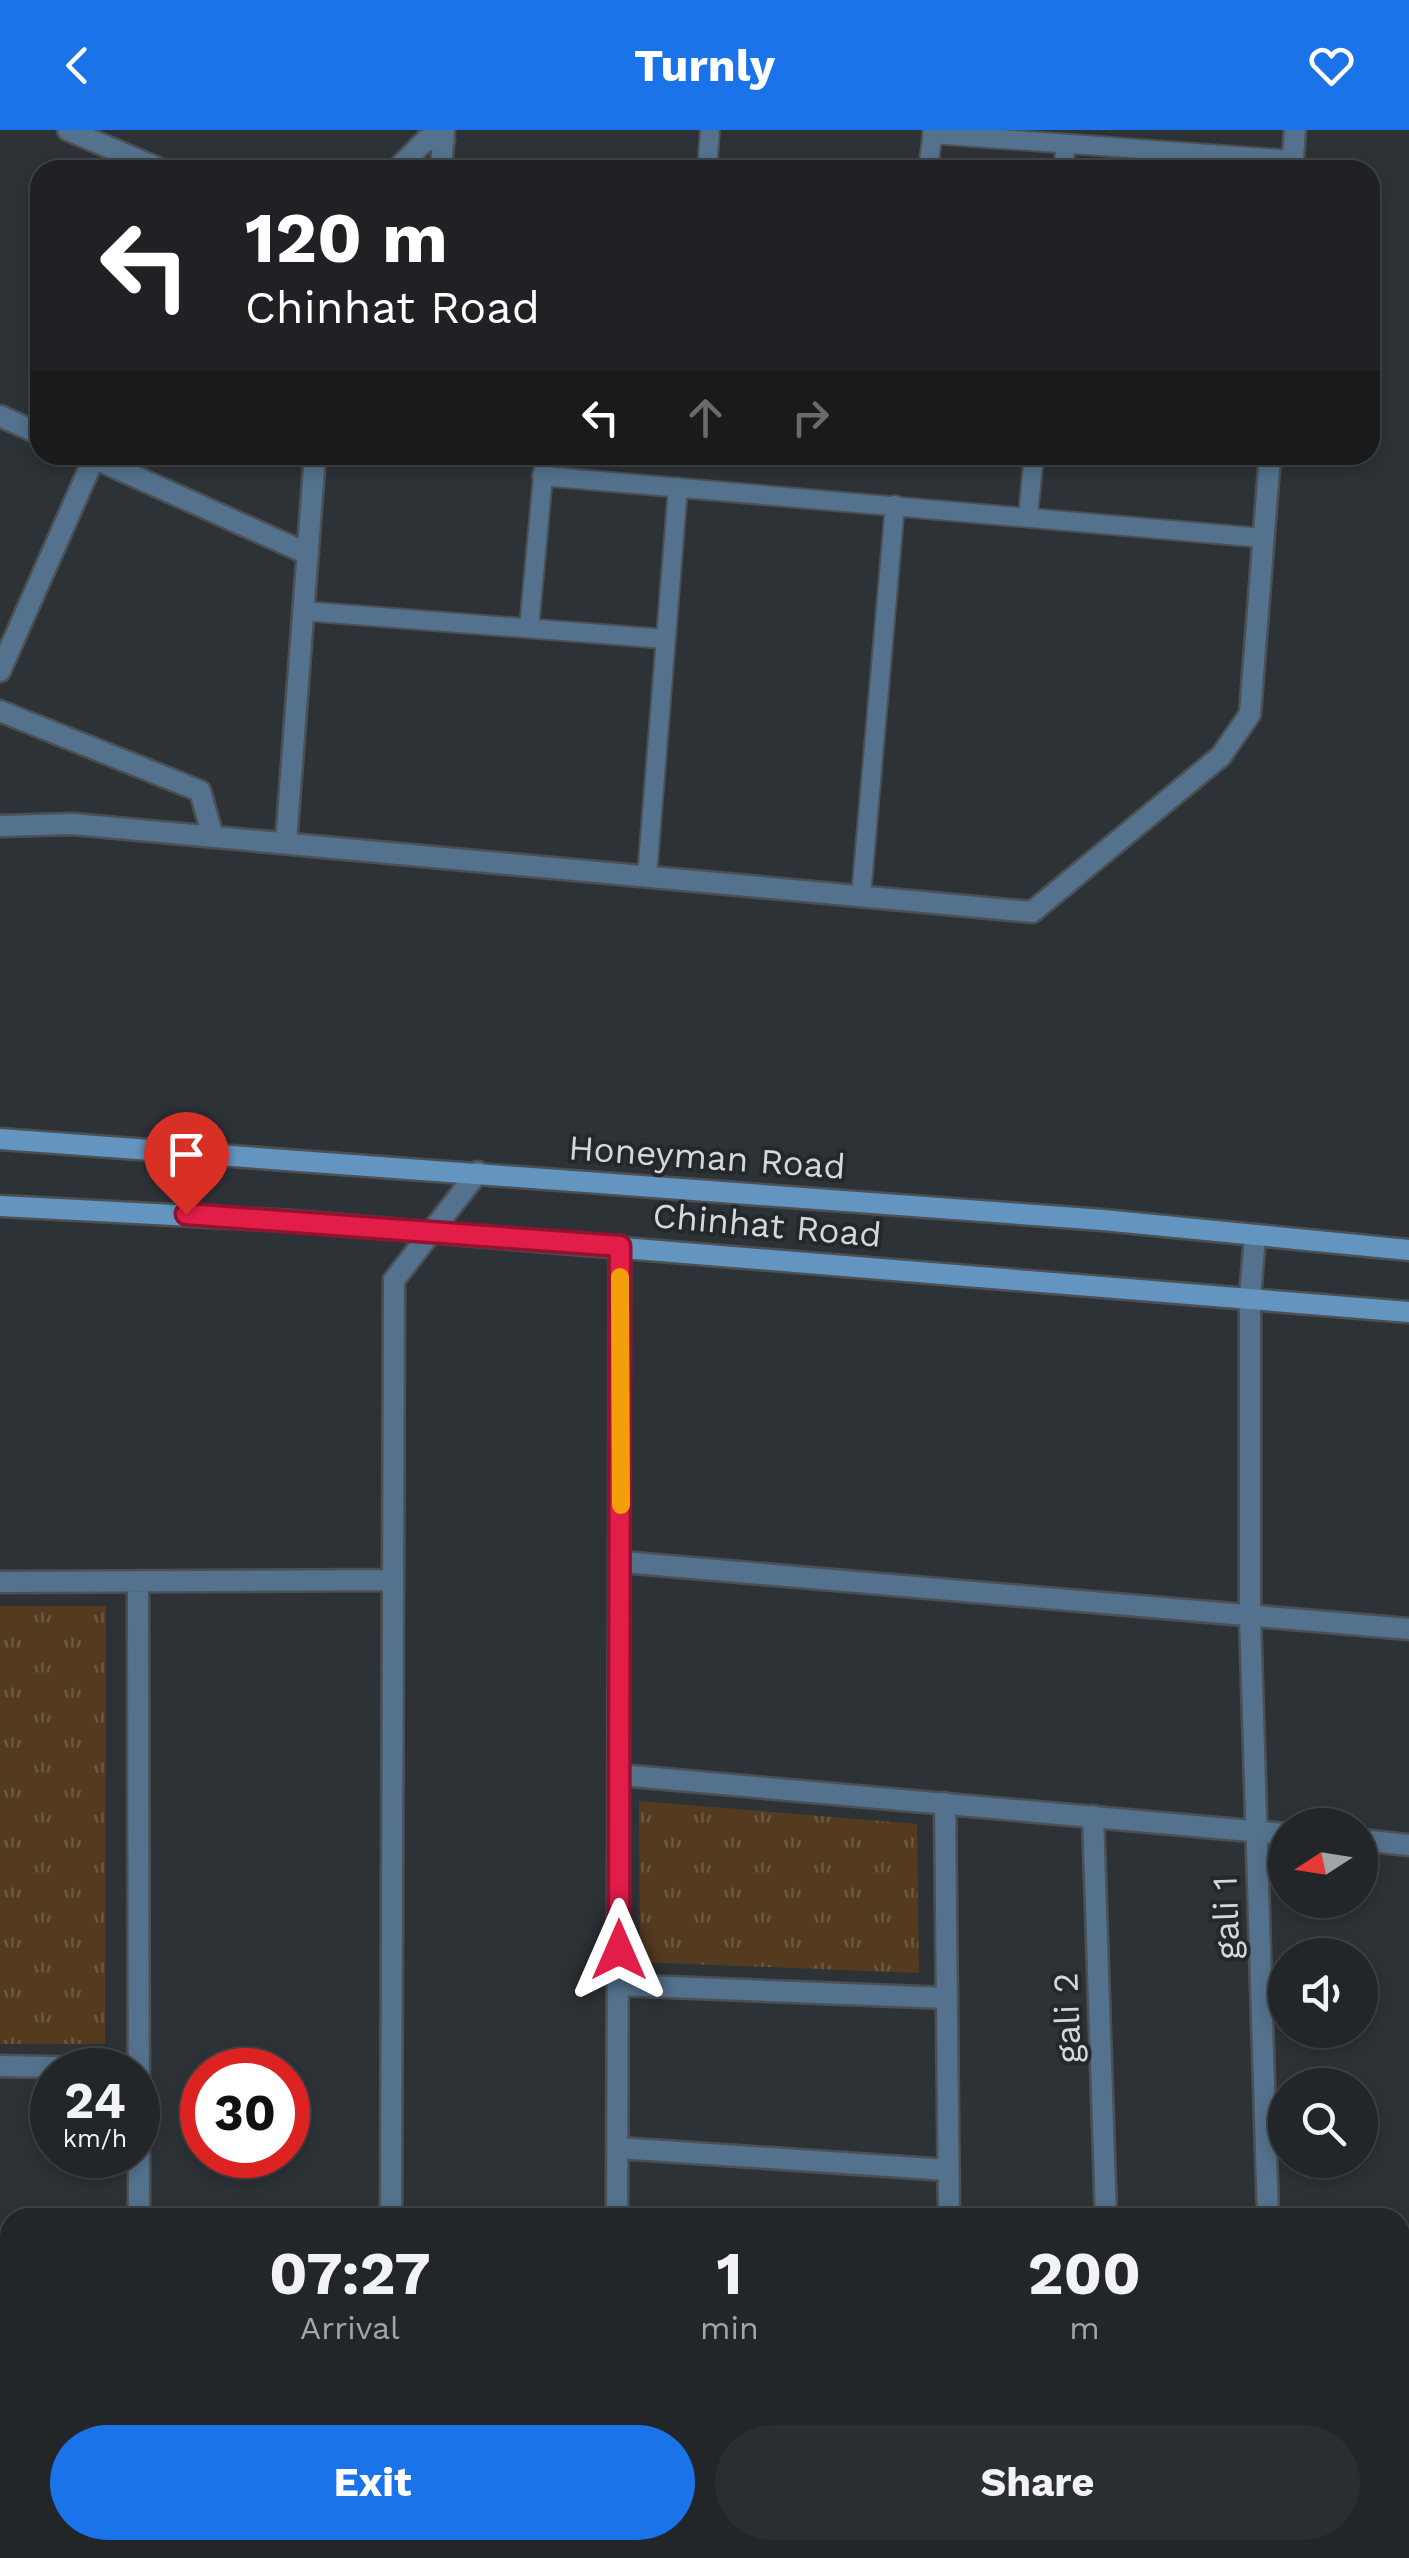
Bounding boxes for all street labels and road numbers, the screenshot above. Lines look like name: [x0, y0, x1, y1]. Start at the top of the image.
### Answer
street label: Honeyman Road: [567, 1126, 847, 1188]
street label: Chinhat Road: [651, 1194, 883, 1256]
street label: gali 1: [1204, 1876, 1248, 1960]
street label: gali 2: [1044, 1972, 1090, 2064]

